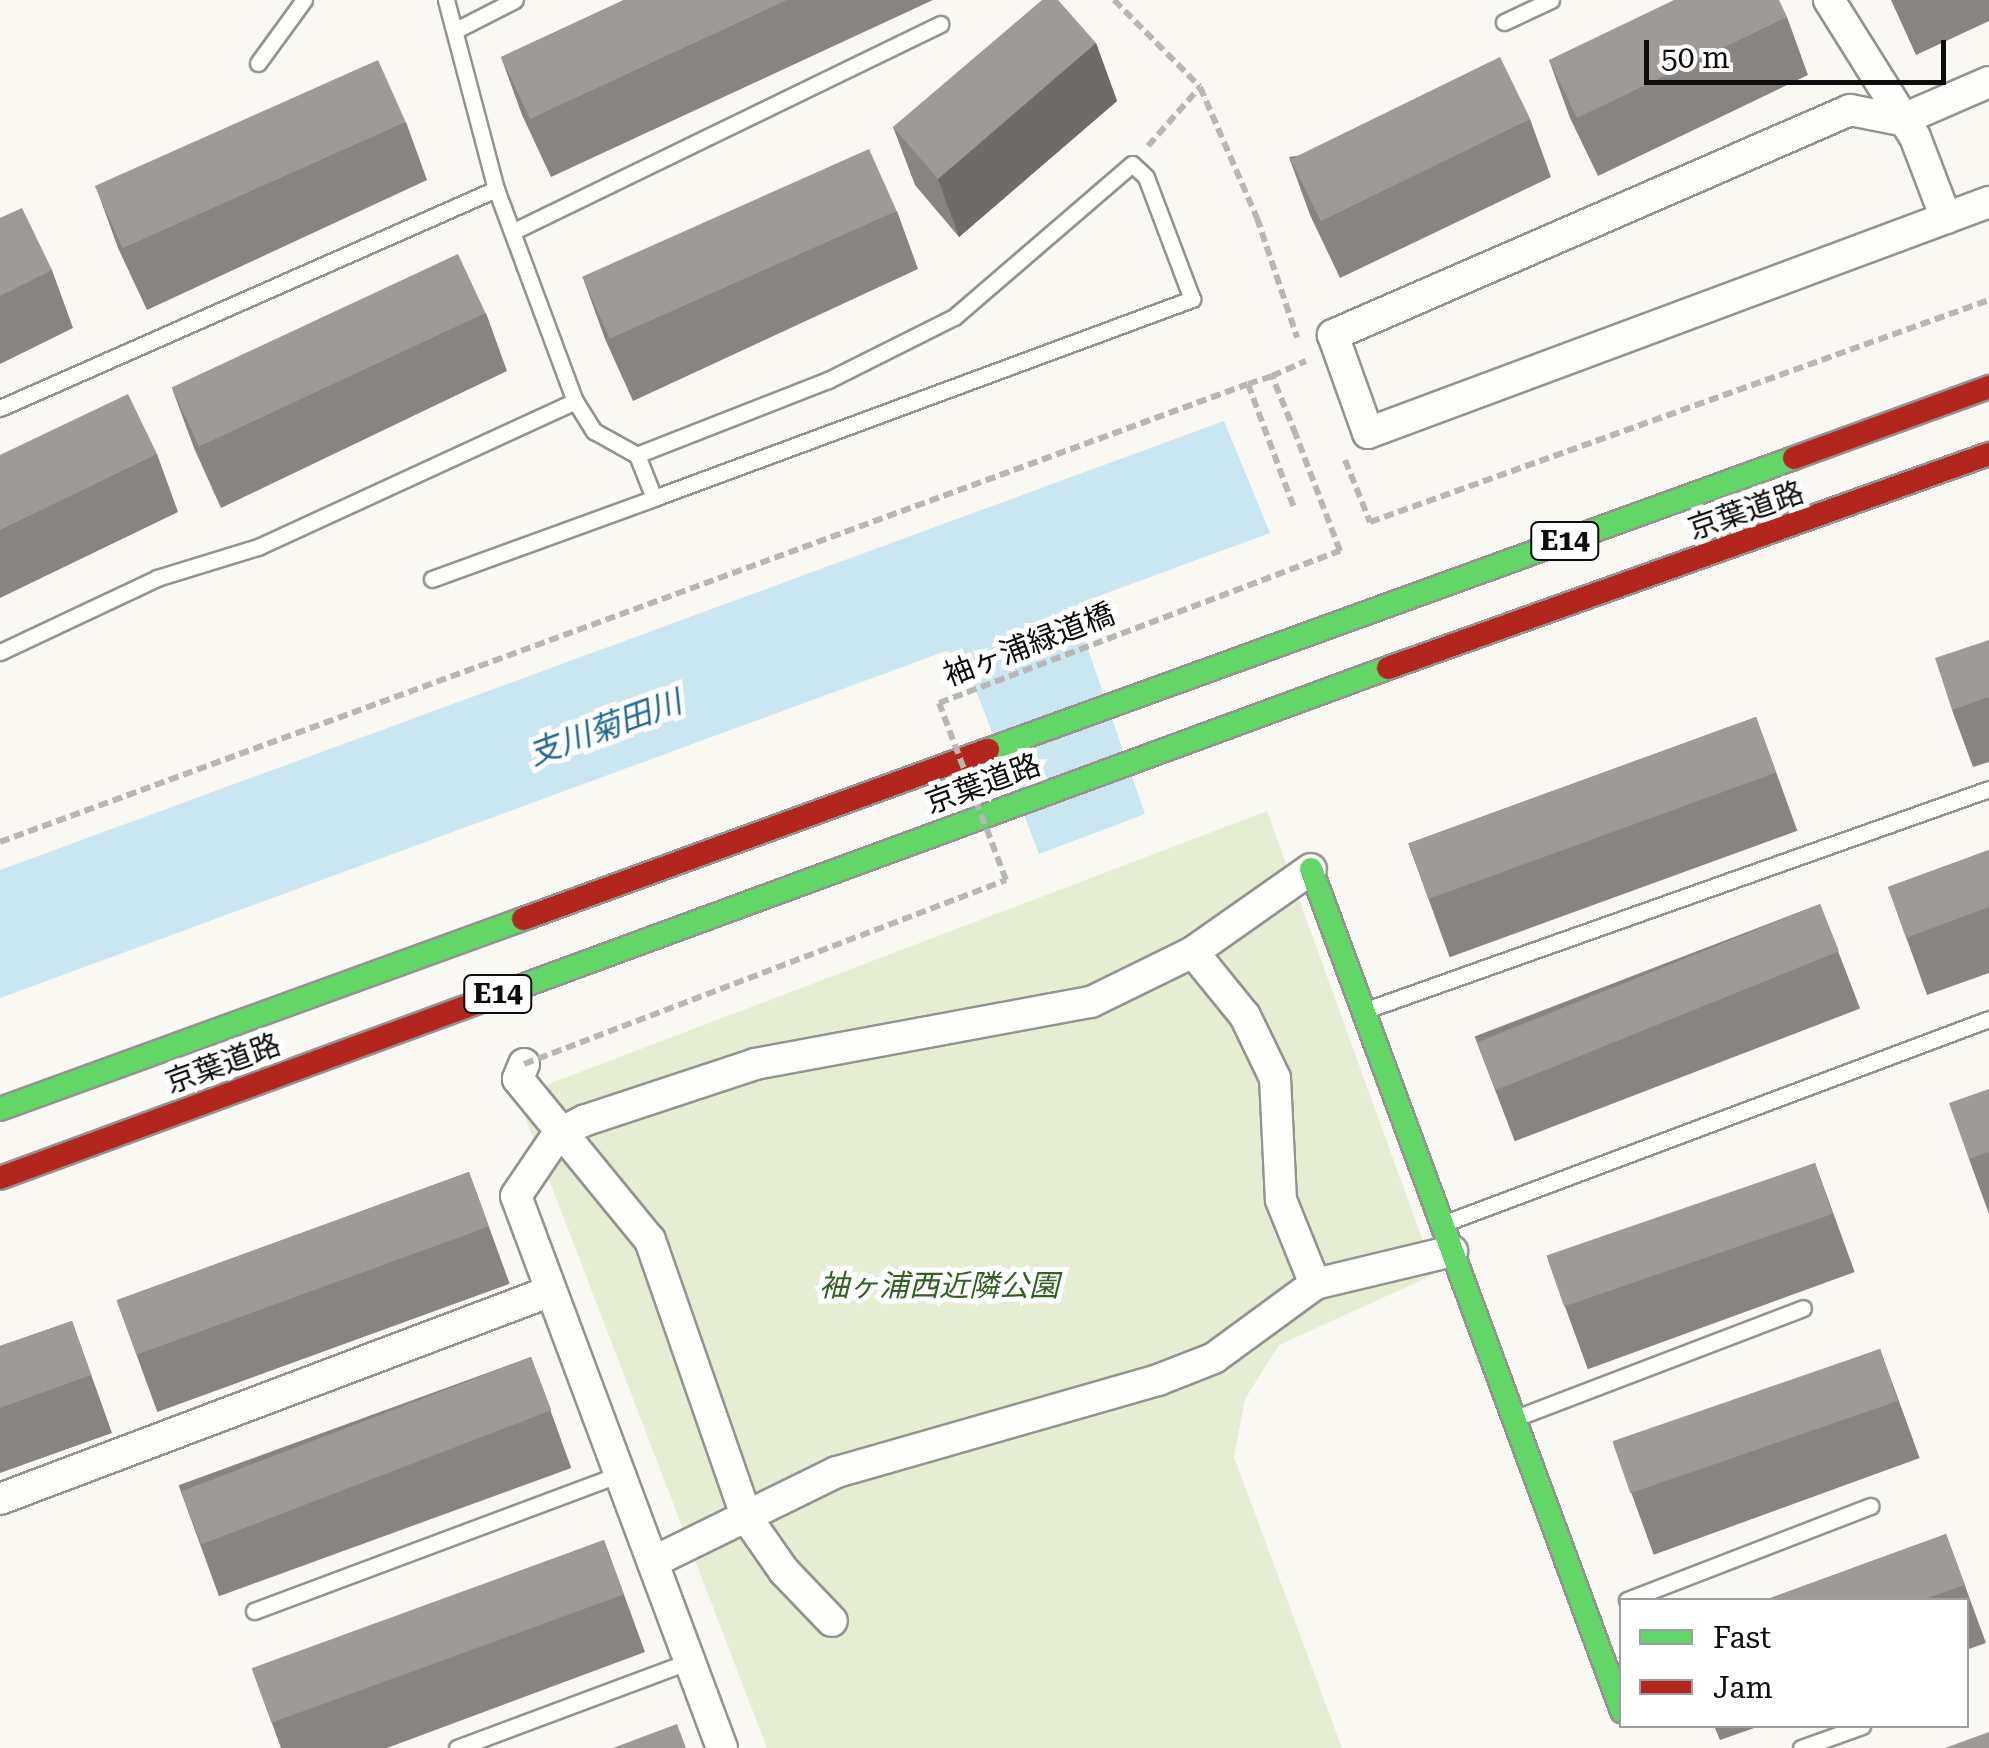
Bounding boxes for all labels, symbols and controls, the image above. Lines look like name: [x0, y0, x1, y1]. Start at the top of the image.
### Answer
scale bar: [1649, 20, 1952, 82]
text: 50 m: [1661, 40, 1730, 75]
street label: 京葉道路: [1683, 474, 1809, 548]
road number: E14: [1530, 518, 1600, 564]
street label: 袖ヶ浦緑道橋: [939, 596, 1119, 694]
water label: 支川菊田川: [523, 683, 687, 773]
street label: 京葉道路: [920, 747, 1046, 821]
road number: E14: [463, 971, 533, 1017]
street label: 京葉道路: [160, 1027, 286, 1101]
park label: 袖ヶ浦西近隣公園: [819, 1268, 1059, 1304]
legend: [1619, 1598, 1969, 1728]
text: Fast: [1713, 1620, 1771, 1655]
text: Jam: [1713, 1670, 1773, 1705]

